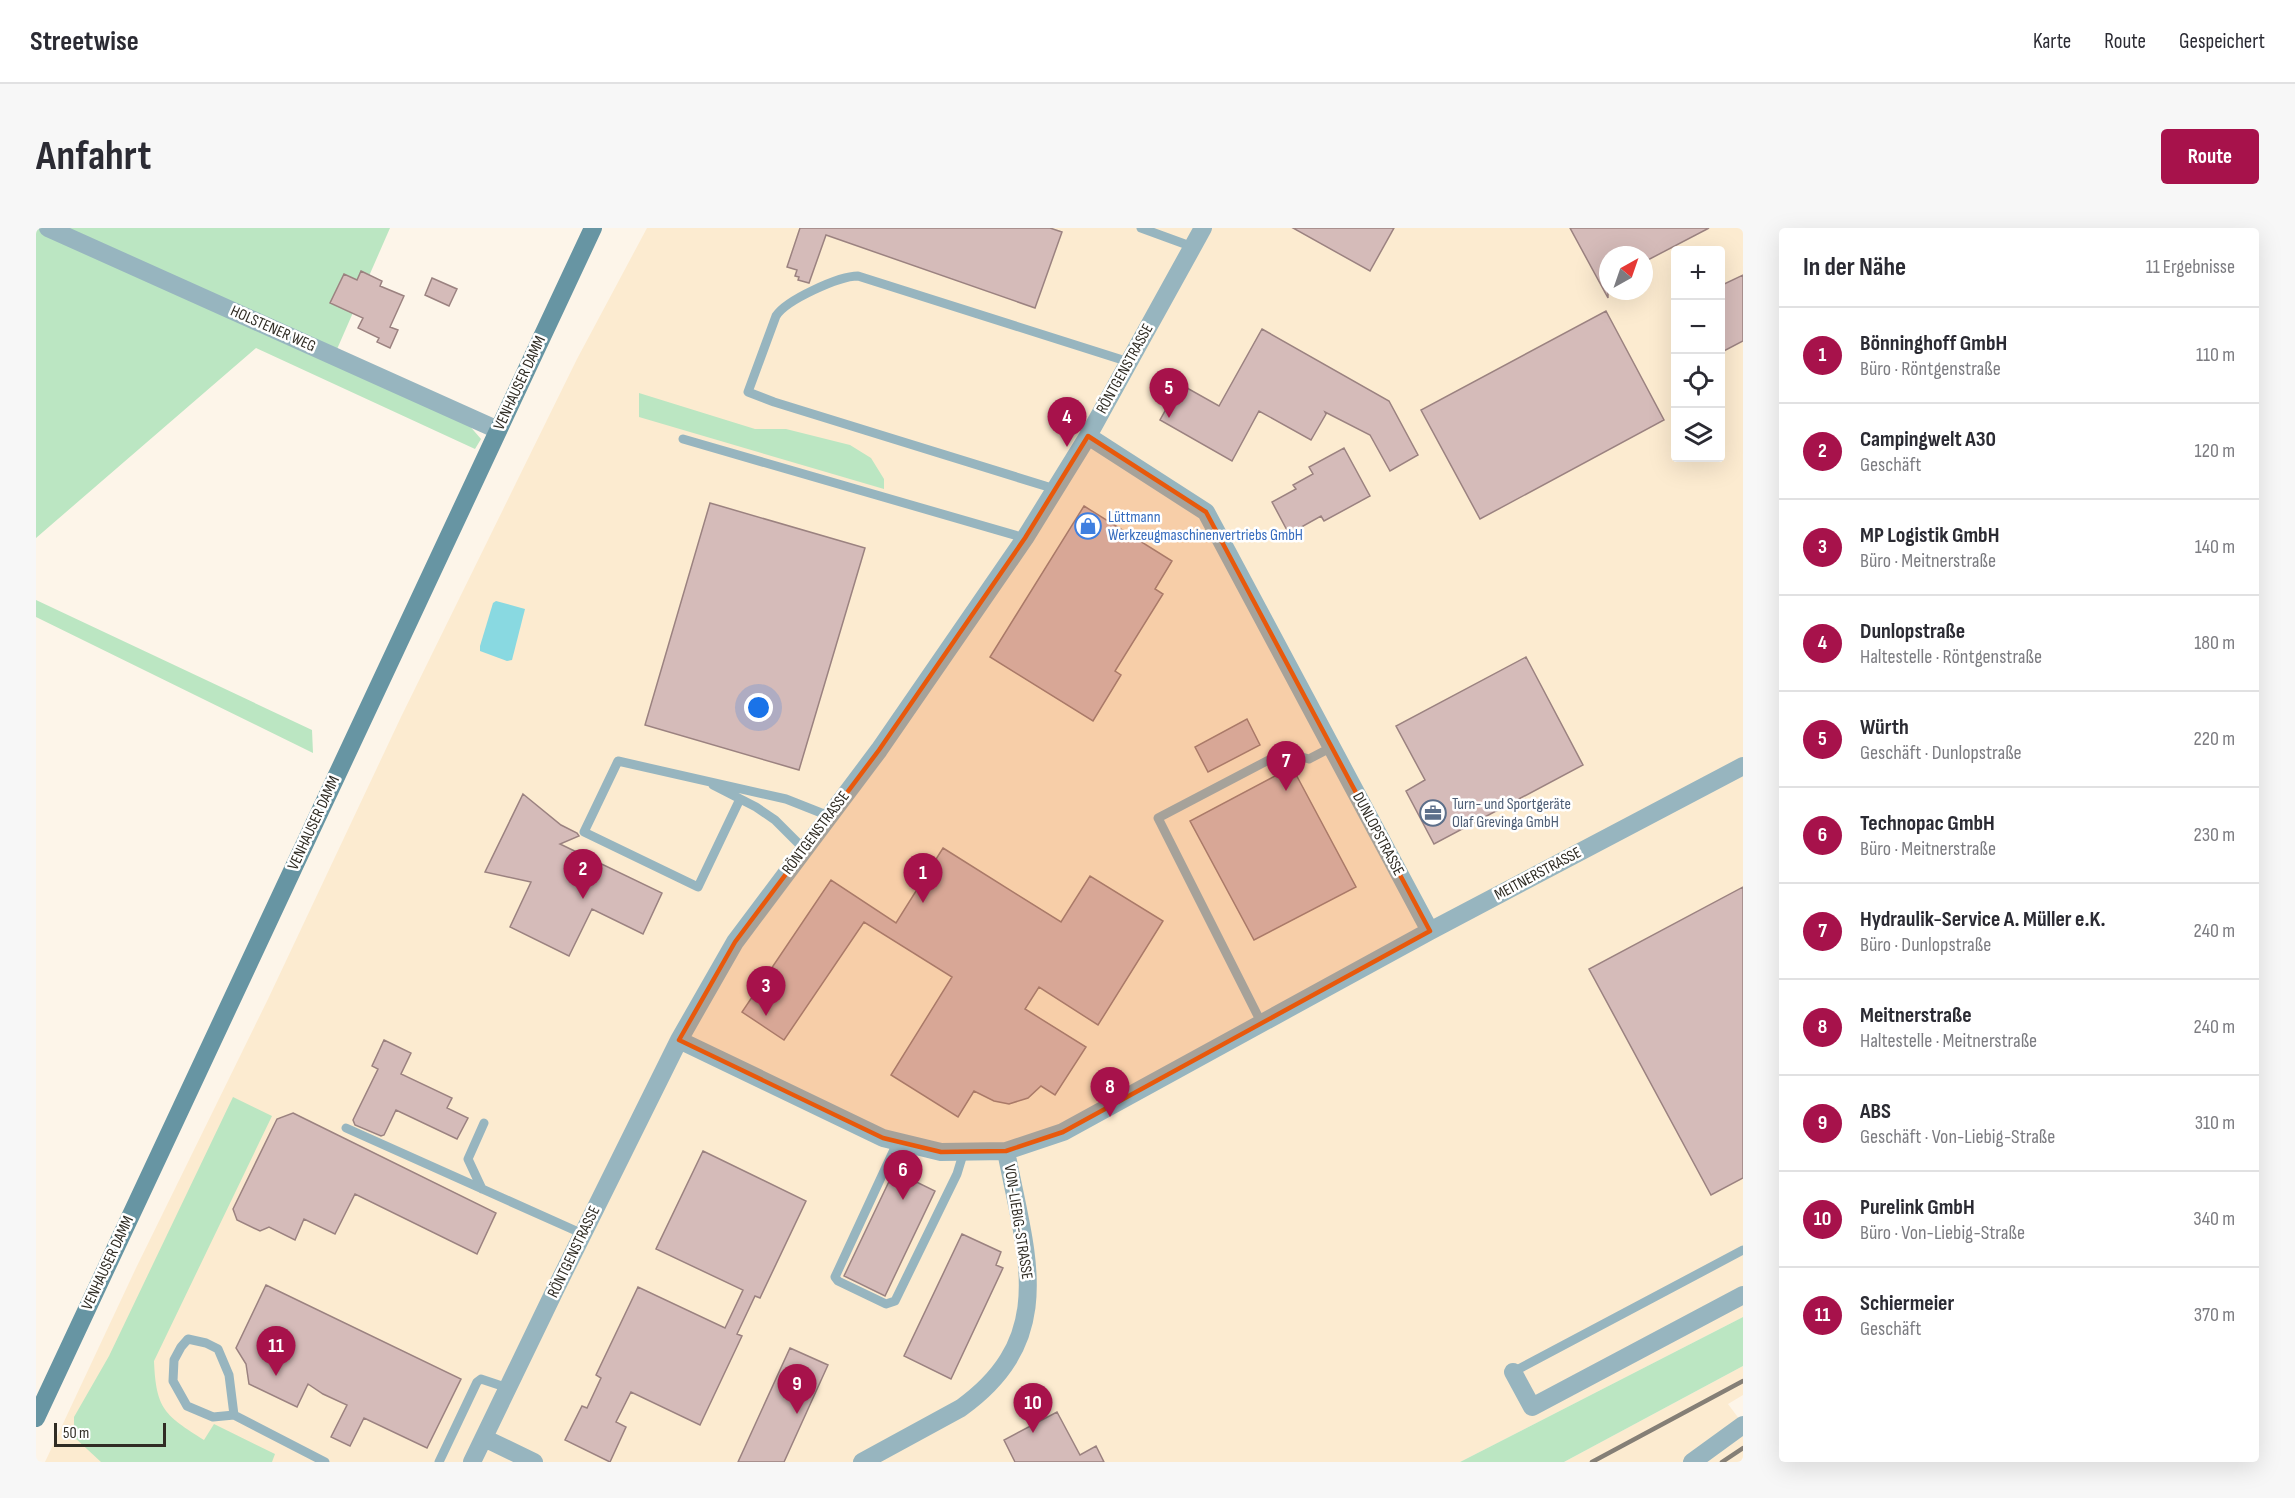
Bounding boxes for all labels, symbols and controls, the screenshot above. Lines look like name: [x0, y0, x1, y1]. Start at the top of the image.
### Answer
text: Streetwise: [30, 25, 139, 58]
text: Karte: [2033, 29, 2071, 54]
text: Route: [2104, 29, 2146, 54]
text: Gespeichert: [2179, 29, 2265, 54]
button: Route: [2161, 129, 2259, 184]
text: Anfahrt: [36, 131, 151, 182]
north arrow: [1599, 246, 1653, 300]
map controls: [1671, 246, 1725, 462]
button: +: [1671, 246, 1725, 300]
text: In der Nähe: [1803, 252, 1906, 283]
text: 11 Ergebnisse: [2146, 255, 2235, 279]
button: −: [1671, 300, 1725, 354]
street label: HOLSTENER WEG: [227, 302, 319, 356]
street label: RÖNTGENSTRASSE: [1093, 321, 1157, 417]
text: Bönninghoff GmbH: [1860, 330, 2007, 357]
street label: VENHAUSER DAMM: [490, 333, 550, 433]
text: 1: [1819, 343, 1826, 367]
text: 110 m: [2196, 343, 2235, 367]
button: locate: [1671, 354, 1725, 408]
text: Büro · Röntgenstraße: [1860, 357, 2001, 381]
pin: 5: [1150, 368, 1188, 418]
pin: 4: [1048, 398, 1086, 447]
button: layers: [1671, 408, 1725, 462]
text: Campingwelt A30: [1860, 426, 1996, 453]
text: 2: [1818, 439, 1827, 463]
text: 120 m: [2195, 439, 2235, 463]
text: Geschäft: [1860, 453, 1921, 477]
place label: Lüttmann Werkzeugmaschinenvertriebs GmbH: [1108, 508, 1303, 545]
shop icon: Lüttmann Werkzeugmaschinenvertriebs GmbH: [1073, 511, 1103, 541]
text: MP Logistik GmbH: [1860, 522, 1999, 549]
text: 3: [1818, 535, 1827, 559]
text: 140 m: [2195, 535, 2235, 559]
text: Büro · Meitnerstraße: [1860, 549, 1996, 573]
text: Dunlopstraße: [1860, 618, 1965, 645]
text: 4: [1818, 631, 1827, 655]
text: 180 m: [2194, 631, 2235, 655]
text: Haltestelle · Röntgenstraße: [1860, 645, 2042, 669]
your location: [744, 693, 773, 722]
text: Würth: [1860, 714, 1909, 741]
text: 5: [1818, 727, 1827, 751]
text: 220 m: [2194, 727, 2235, 751]
text: Geschäft · Dunlopstraße: [1860, 741, 2022, 765]
pin: 7: [1266, 742, 1306, 791]
street label: VENHAUSER DAMM: [284, 773, 344, 873]
street label: RÖNTGENSTRASSE: [778, 787, 854, 879]
street label: DUNLOPSTRASSE: [1348, 789, 1408, 879]
place label: Turn- und Sportgeräte Olaf Grevinga GmbH: [1452, 795, 1571, 832]
office icon: Turn- und Sportgeräte Olaf Grevinga GmbH: [1418, 798, 1448, 828]
text: Technopac GmbH: [1860, 810, 1995, 837]
text: 6: [1818, 823, 1827, 847]
text: 230 m: [2193, 823, 2235, 847]
text: Büro · Meitnerstraße: [1860, 837, 1996, 861]
street label: MEITNERSTRASSE: [1491, 843, 1585, 905]
pin: 2: [564, 850, 602, 899]
pin: 1: [904, 854, 942, 903]
text: Hydraulik-Service A. Müller e.K.: [1860, 906, 2106, 933]
text: 7: [1818, 919, 1827, 943]
text: 240 m: [2194, 919, 2235, 943]
text: Büro · Dunlopstraße: [1860, 933, 1991, 957]
pin: 3: [746, 966, 786, 1016]
text: Meitnerstraße: [1860, 1002, 1972, 1029]
text: 8: [1818, 1015, 1827, 1039]
text: 240 m: [2194, 1015, 2235, 1039]
text: Haltestelle · Meitnerstraße: [1860, 1029, 2037, 1053]
pin: 8: [1090, 1068, 1130, 1117]
text: ABS: [1860, 1098, 1891, 1125]
text: 9: [1818, 1111, 1827, 1135]
text: 310 m: [2195, 1111, 2235, 1135]
text: Geschäft · Von-Liebig-Straße: [1860, 1125, 2055, 1149]
pin: 6: [884, 1150, 922, 1200]
street label: VON-LIEBIG-STRASSE: [1000, 1163, 1036, 1281]
text: Purelink GmbH: [1860, 1194, 1975, 1221]
street label: RÖNTGENSTRASSE: [544, 1203, 604, 1301]
text: 10: [1814, 1207, 1831, 1231]
text: 340 m: [2193, 1207, 2235, 1231]
street label: VENHAUSER DAMM: [78, 1213, 138, 1313]
text: Büro · Von-Liebig-Straße: [1860, 1221, 2025, 1245]
text: Schiermeier: [1860, 1290, 1954, 1317]
text: 11: [1815, 1303, 1830, 1327]
text: 370 m: [2194, 1303, 2235, 1327]
text: Geschäft: [1860, 1317, 1921, 1341]
pin: 11: [256, 1326, 296, 1376]
pin: 9: [778, 1364, 816, 1414]
pin: 10: [1014, 1384, 1052, 1433]
scale bar: [54, 1420, 166, 1448]
text: 50 m: [63, 1424, 89, 1443]

